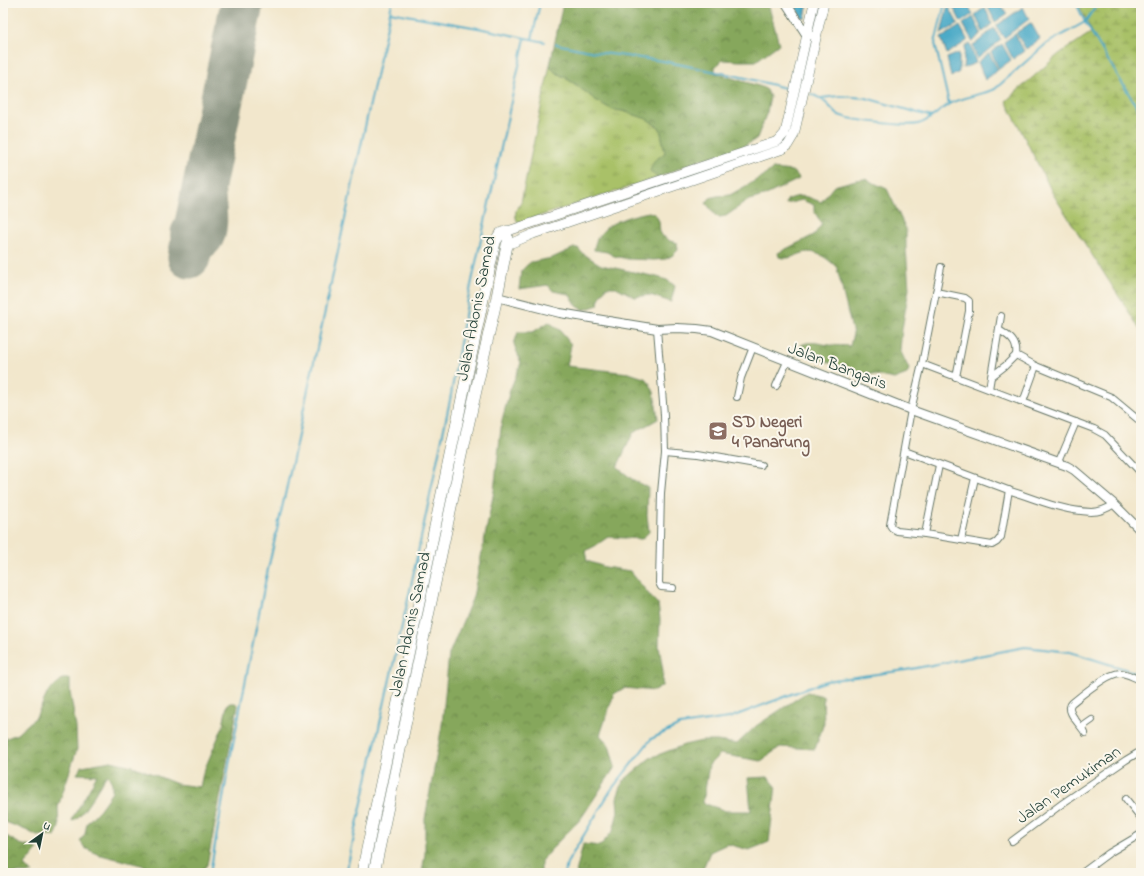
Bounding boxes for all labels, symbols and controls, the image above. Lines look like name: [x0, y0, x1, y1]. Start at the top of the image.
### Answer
street label: Jalan Adonis Samad: [450, 233, 503, 383]
street label: Jalan Bangaris: [783, 336, 891, 399]
place label: SD Negeri 4 Panarung: [732, 410, 810, 457]
school or university icon: SD Negeri 4 Panarung: [707, 420, 729, 442]
street label: Jalan Adonis Samad: [383, 549, 438, 699]
street label: Jalan Pemukiman: [1011, 740, 1126, 831]
north arrow: [22, 814, 62, 854]
text: U: [40, 818, 54, 835]

